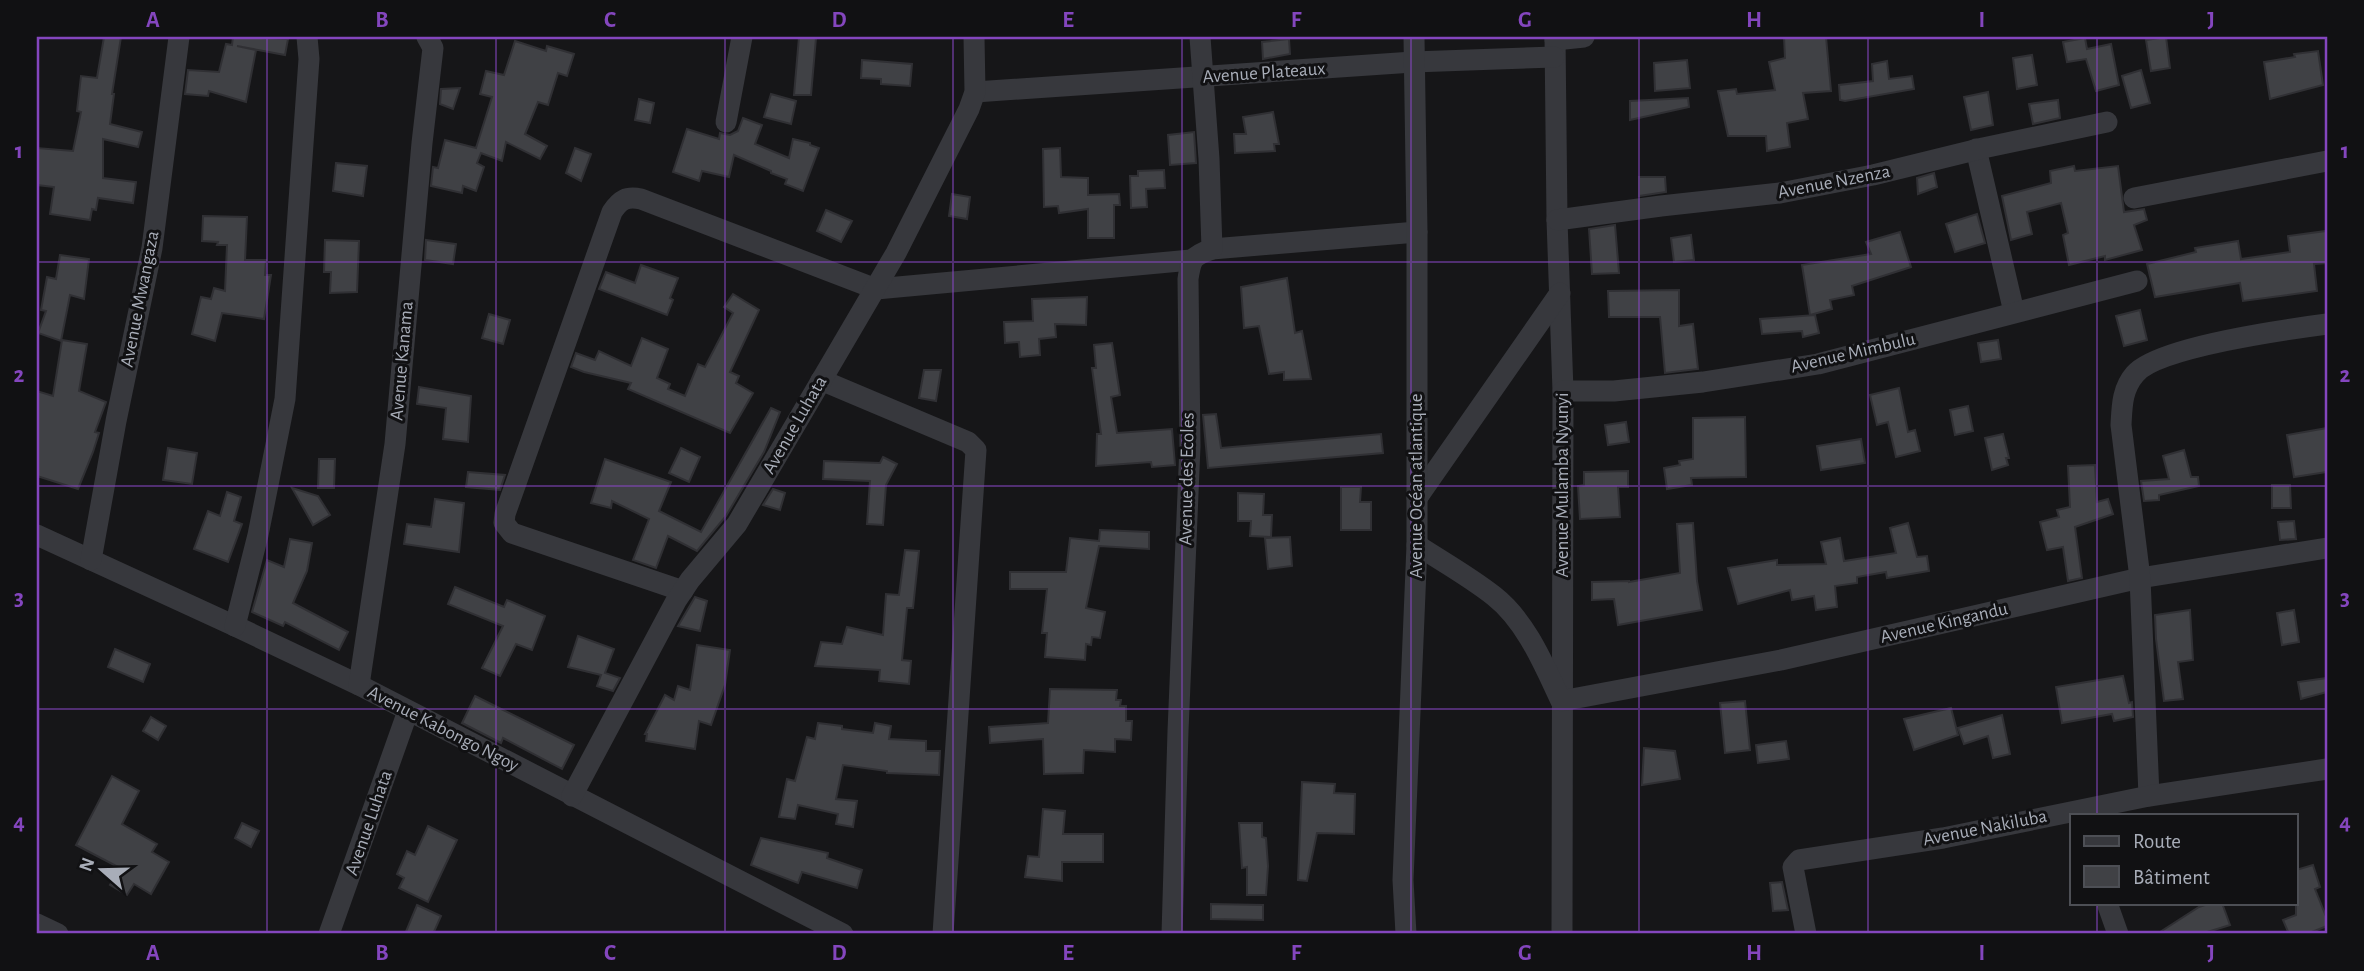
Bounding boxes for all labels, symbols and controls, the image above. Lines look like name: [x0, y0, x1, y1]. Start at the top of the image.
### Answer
text: A: [146, 9, 160, 32]
text: B: [375, 9, 389, 32]
text: C: [604, 9, 616, 32]
text: D: [831, 9, 847, 32]
text: E: [1062, 9, 1074, 32]
text: F: [1291, 9, 1302, 32]
text: G: [1518, 9, 1532, 32]
text: H: [1746, 9, 1762, 32]
text: I: [1979, 9, 1985, 32]
text: J: [2207, 9, 2215, 32]
street label: Avenue Plateaux: [1202, 59, 1326, 87]
text: 1: [15, 140, 23, 163]
text: 1: [2341, 140, 2349, 163]
street label: Avenue Nzenza: [1776, 162, 1892, 202]
street label: Avenue Mwangaza: [117, 229, 163, 369]
street label: Avenue Kanama: [387, 300, 417, 421]
street label: Avenue Mimbulu: [1789, 329, 1917, 377]
text: 2: [14, 364, 25, 387]
text: 2: [2340, 364, 2351, 387]
street label: Avenue Luhata: [759, 373, 831, 477]
street label: Avenue Mulamba Nyunyi: [1553, 392, 1572, 578]
street label: Avenue Océan atlantique: [1407, 394, 1426, 578]
street label: Avenue des Ecoles: [1176, 412, 1198, 546]
text: 3: [14, 587, 24, 610]
text: 3: [2340, 587, 2350, 610]
street label: Avenue Kingandu: [1878, 599, 2010, 647]
street label: Avenue Kabongo Ngoy: [364, 683, 522, 775]
street label: Avenue Luhata: [342, 768, 396, 878]
street label: Avenue Nakiluba: [1921, 807, 2049, 849]
text: 4: [13, 811, 25, 834]
text: 4: [2339, 811, 2351, 834]
legend: [2070, 814, 2298, 904]
text: Route: [2133, 831, 2181, 852]
north arrow: [66, 834, 136, 904]
text: N: [76, 855, 99, 874]
text: Bâtiment: [2133, 867, 2210, 888]
text: A: [146, 942, 160, 965]
text: B: [375, 942, 389, 965]
text: C: [604, 942, 616, 965]
text: D: [831, 942, 847, 965]
text: E: [1062, 942, 1074, 965]
text: F: [1291, 942, 1302, 965]
text: G: [1518, 942, 1532, 965]
text: H: [1746, 942, 1762, 965]
text: I: [1979, 942, 1985, 965]
text: J: [2207, 942, 2215, 965]

